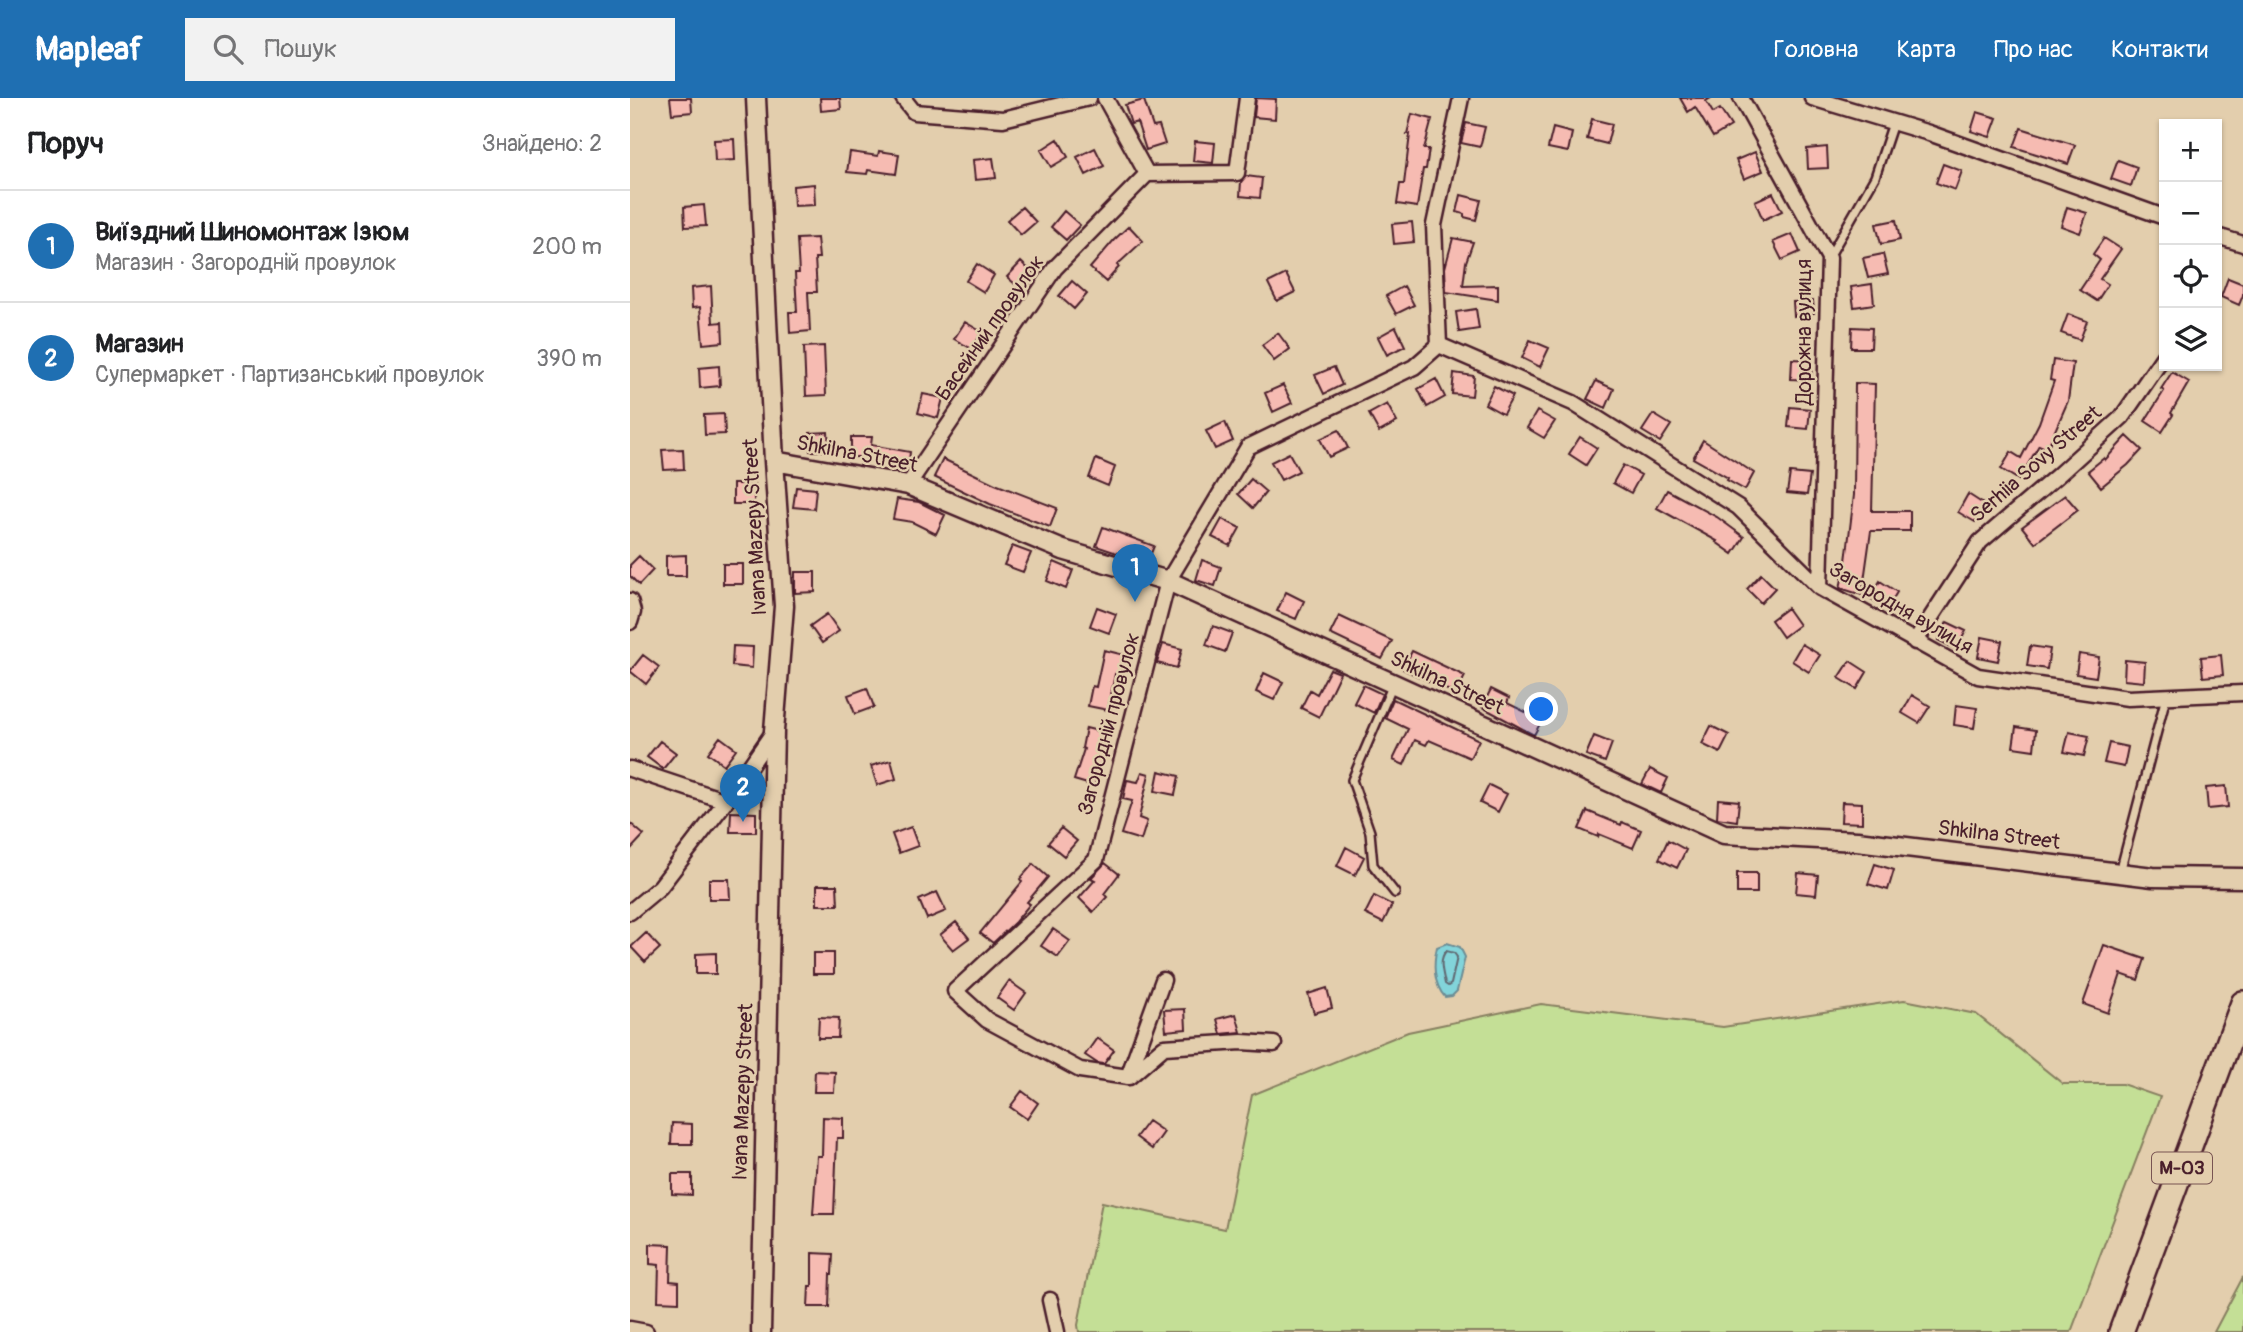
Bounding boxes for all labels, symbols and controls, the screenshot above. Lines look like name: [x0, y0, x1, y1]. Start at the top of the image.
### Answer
search box: [185, 18, 675, 81]
text: Mapleaf: [35, 29, 143, 70]
icon: search: [209, 30, 247, 68]
text: Пошук: [265, 33, 337, 65]
text: Головна: [1774, 35, 1858, 64]
text: Карта: [1896, 35, 1956, 64]
text: Про нас: [1994, 35, 2073, 64]
text: Контакти: [2111, 35, 2208, 64]
map controls: [2159, 119, 2222, 371]
button: +: [2159, 119, 2222, 182]
text: Поруч: [28, 125, 104, 162]
text: Знайдено: 2: [482, 129, 602, 158]
button: −: [2159, 182, 2222, 245]
text: Виїздний Шиномонтаж Ізюм: [95, 216, 409, 248]
text: 1: [47, 232, 56, 261]
text: 200 m: [532, 232, 602, 261]
button: locate: [2159, 245, 2222, 308]
text: Магазин · Загородній провулок: [95, 248, 397, 277]
street label: Басейний провулок: [930, 250, 1051, 406]
street label: Дорожна вулиця: [1791, 259, 1818, 406]
button: layers: [2159, 308, 2222, 371]
text: Магазин: [95, 328, 184, 360]
text: 2: [45, 344, 57, 373]
text: 390 m: [536, 344, 602, 373]
text: Супермаркет · Партизанський провулок: [95, 360, 485, 389]
street label: Serhiia Sovy Street: [1965, 399, 2108, 528]
street label: Shkilna Street: [794, 429, 920, 479]
street label: Ivana Mazepy Street: [737, 437, 773, 616]
pin: 1: [1112, 544, 1158, 602]
street label: Загородня вулиця: [1824, 556, 1978, 660]
street label: Загородній провулок: [1072, 630, 1146, 818]
street label: Shkilna Street: [1386, 645, 1509, 721]
your location: [1524, 692, 1558, 726]
pin: 2: [720, 764, 766, 822]
street label: Shkilna Street: [1936, 814, 2062, 856]
street label: Ivana Mazepy Street: [726, 1002, 760, 1181]
road number: М-03: [2152, 1152, 2212, 1184]

